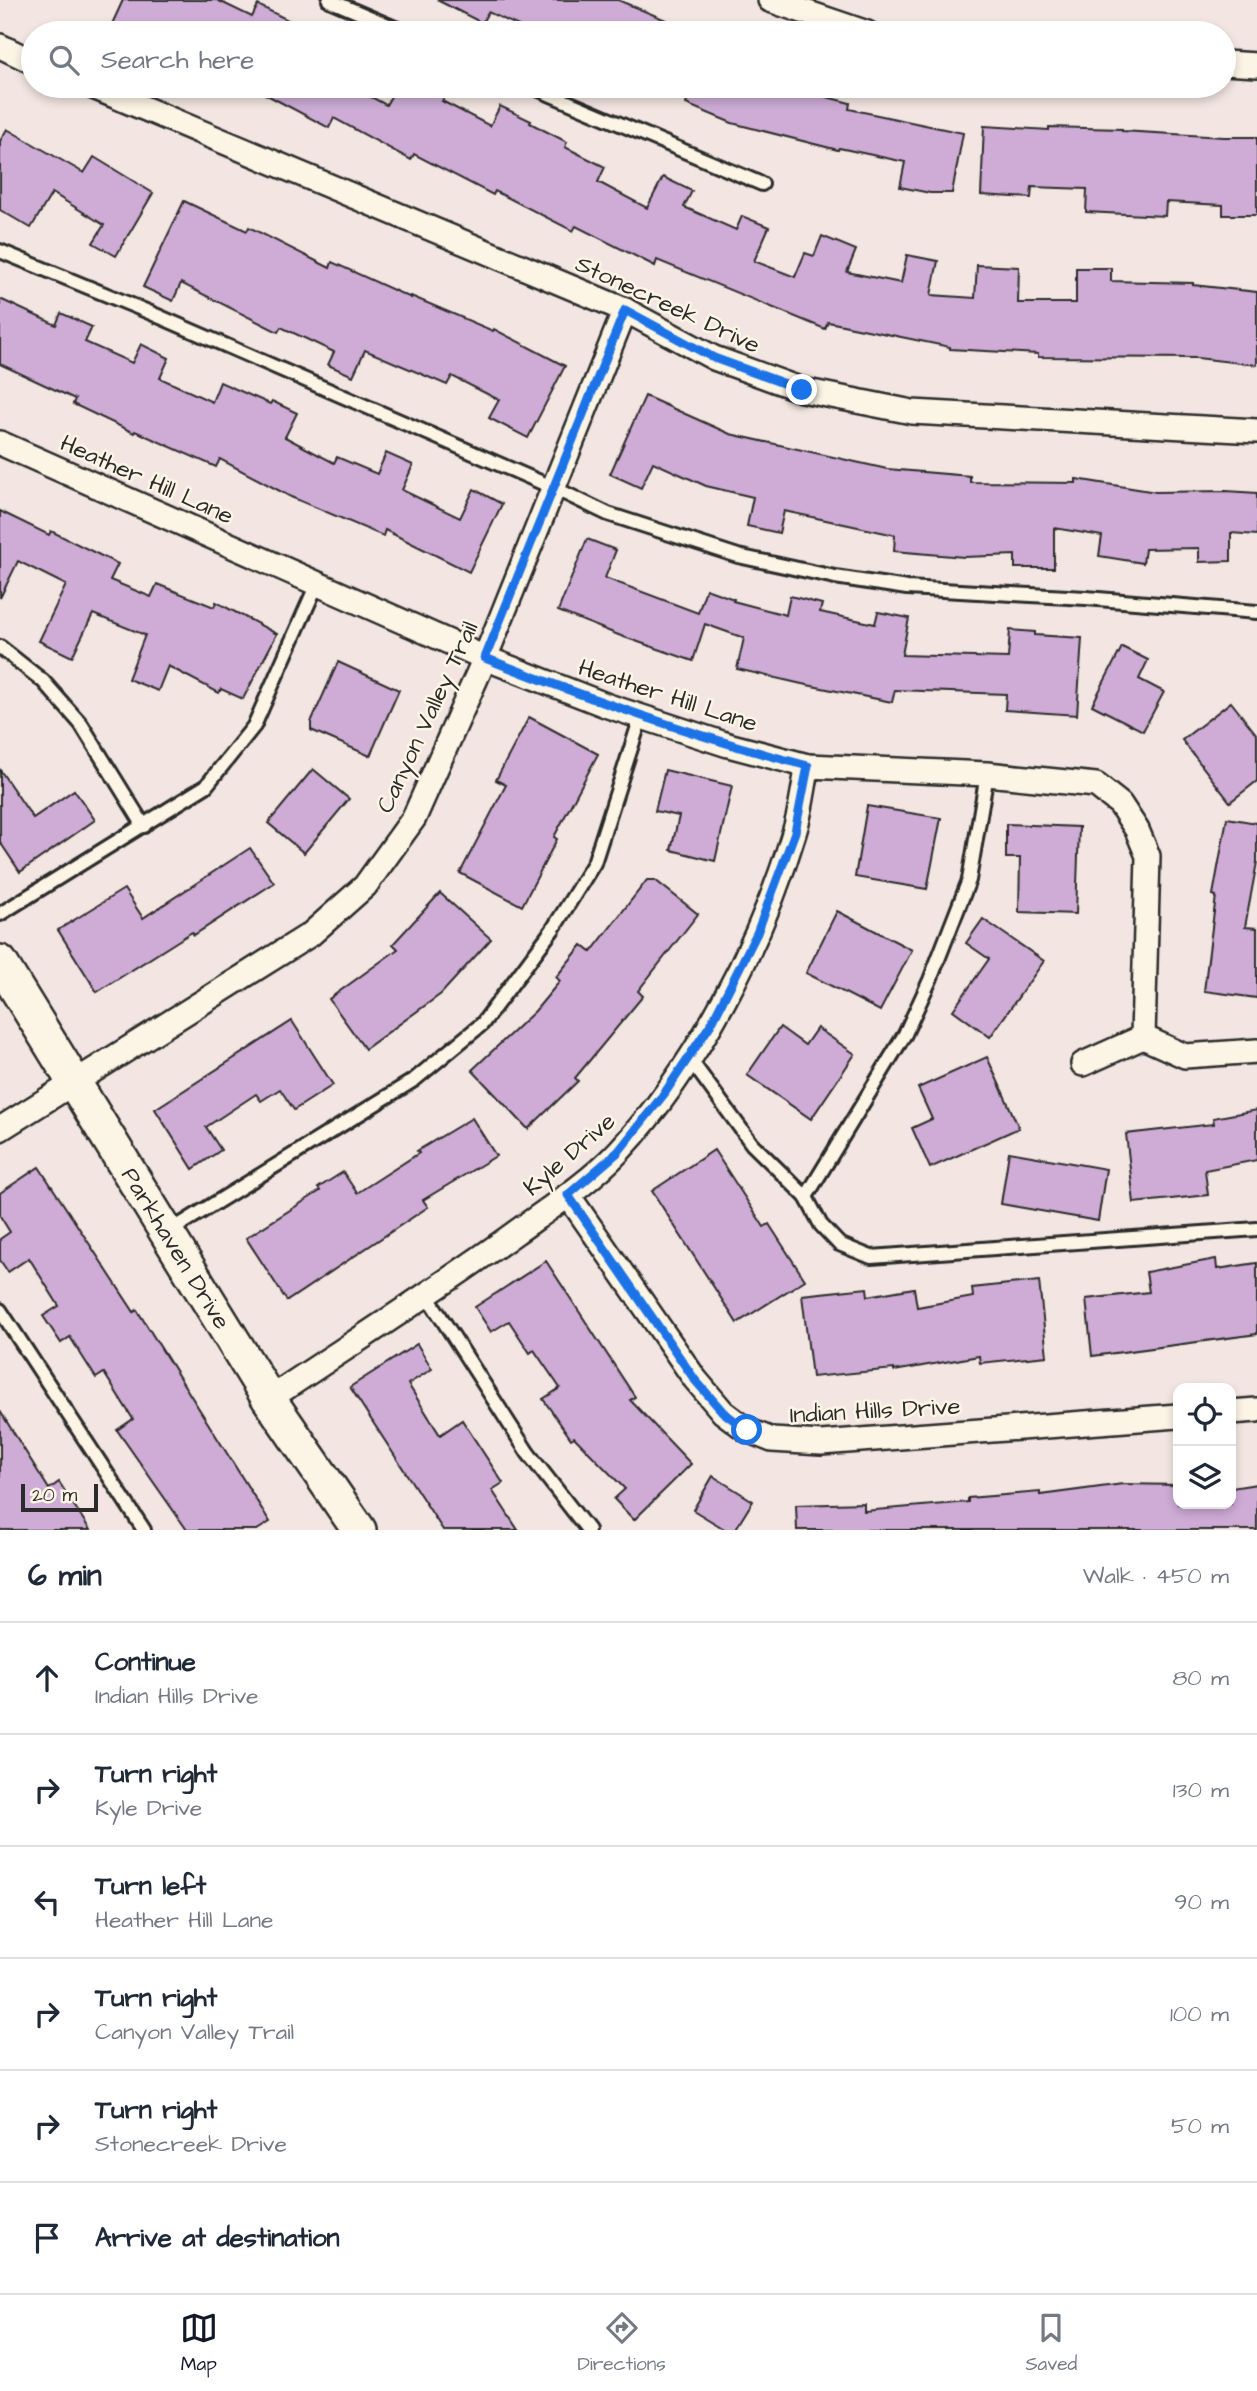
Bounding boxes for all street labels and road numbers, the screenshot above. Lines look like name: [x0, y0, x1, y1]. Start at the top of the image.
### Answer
street label: Stonecreek Drive: [570, 247, 766, 363]
street label: Heather Hill Lane: [55, 426, 239, 533]
street label: Canyon Valley Trail: [369, 616, 488, 819]
street label: Heather Hill Lane: [574, 651, 762, 741]
street label: Kyle Drive: [516, 1105, 624, 1205]
street label: Parkhaven Drive: [112, 1161, 238, 1336]
street label: Indian Hills Drive: [789, 1390, 961, 1432]

